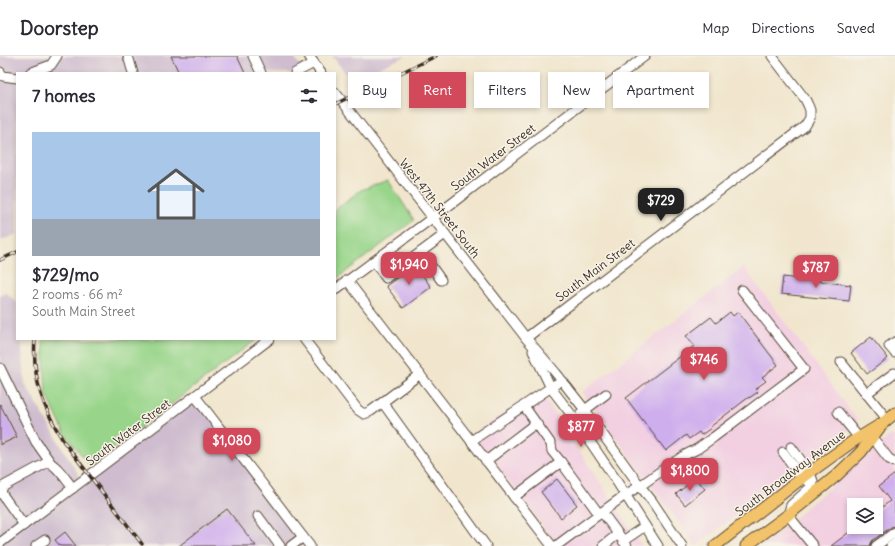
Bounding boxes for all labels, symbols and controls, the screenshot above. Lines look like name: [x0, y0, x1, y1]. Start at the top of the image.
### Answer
text: Doorstep: [20, 16, 99, 40]
text: Map: [702, 19, 729, 37]
text: Directions: [751, 19, 815, 37]
text: Saved: [837, 19, 875, 37]
chip: Buy: [348, 72, 401, 108]
chip: Rent: [409, 72, 466, 108]
chip: Filters: [474, 72, 540, 108]
chip: New: [548, 72, 605, 108]
chip: Apartment: [613, 72, 709, 108]
text: 7 homes: [32, 85, 96, 107]
icon: filters: [298, 85, 320, 107]
street label: South Water Street: [448, 120, 538, 194]
street label: West 47th Street South: [397, 155, 484, 261]
icon: home: [140, 158, 212, 230]
pin: $729: [637, 188, 685, 222]
text: $729: [647, 192, 675, 209]
street label: South Main Street: [552, 235, 638, 305]
pin: $1,940: [376, 252, 442, 286]
pin: $787: [792, 255, 840, 289]
text: $1,940: [390, 256, 428, 273]
text: $787: [802, 259, 830, 276]
text: $729/mo: [32, 264, 99, 286]
text: 2 rooms · 66 m²: [32, 286, 123, 303]
text: South Main Street: [32, 303, 135, 320]
pin: $746: [680, 347, 728, 381]
text: $746: [690, 351, 718, 368]
street label: South Water Street: [83, 395, 173, 469]
pin: $877: [557, 414, 605, 448]
text: $877: [567, 418, 595, 435]
street label: South Broadway Avenue: [732, 427, 848, 519]
pin: $1,080: [199, 428, 265, 462]
text: $1,080: [212, 432, 252, 449]
pin: $1,800: [657, 458, 723, 492]
text: $1,800: [670, 462, 710, 479]
map controls: [847, 498, 883, 534]
button: layers: [847, 498, 883, 534]

